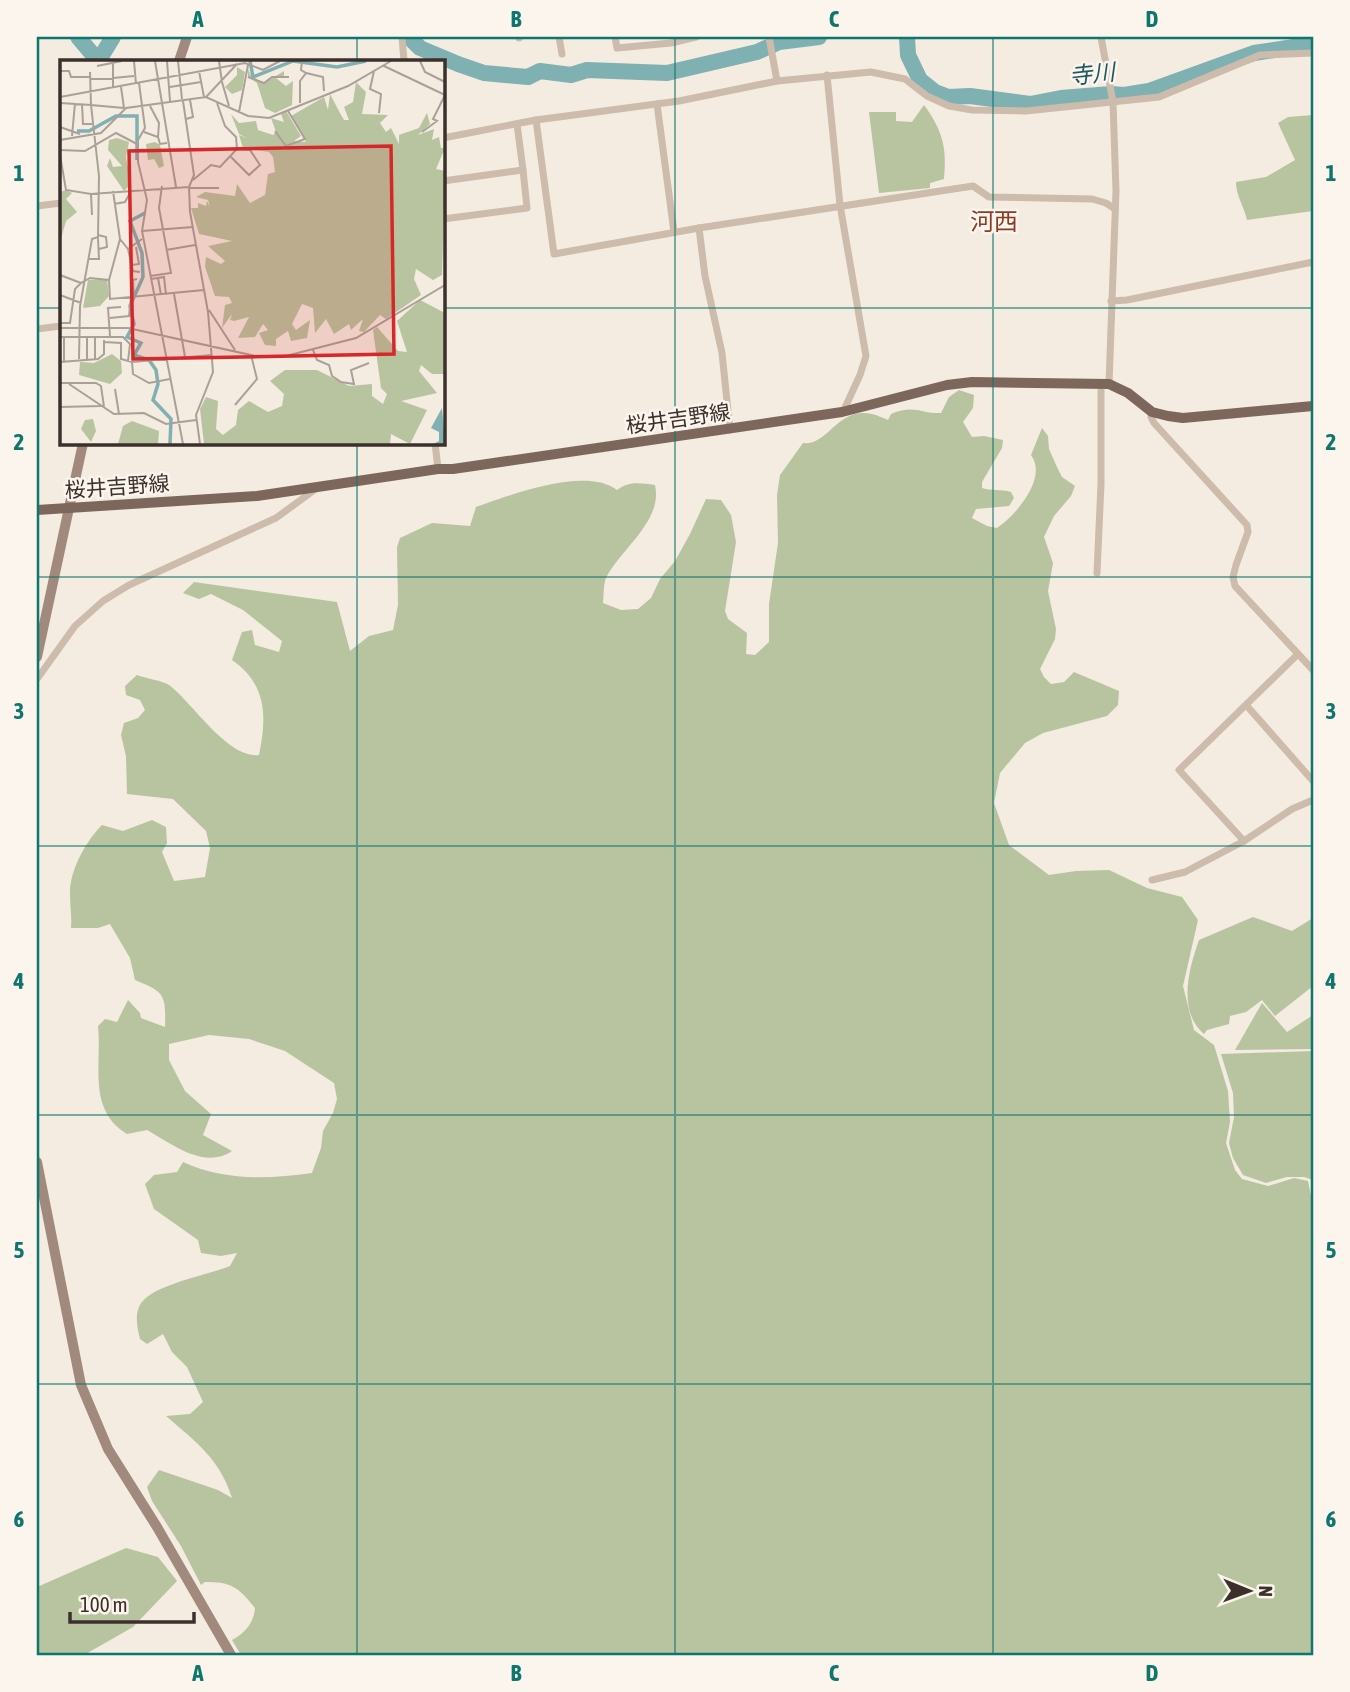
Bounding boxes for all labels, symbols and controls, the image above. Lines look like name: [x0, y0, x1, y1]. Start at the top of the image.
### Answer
text: A: [191, 6, 204, 32]
text: B: [511, 6, 522, 32]
text: C: [829, 6, 840, 32]
text: D: [1146, 6, 1159, 32]
water label: 寺川: [1068, 58, 1119, 89]
inset map: [60, 60, 444, 444]
text: 1: [14, 160, 25, 186]
text: 1: [1326, 160, 1337, 186]
district label: 河西: [970, 208, 1018, 235]
street label: 桜井吉野線: [624, 399, 732, 437]
text: 2: [14, 429, 24, 455]
text: 2: [1326, 429, 1336, 455]
street label: 桜井吉野線: [64, 470, 170, 502]
text: 3: [14, 698, 24, 724]
text: 3: [1326, 698, 1336, 724]
text: 4: [13, 968, 25, 994]
text: 4: [1325, 968, 1337, 994]
text: 5: [14, 1237, 25, 1263]
text: 5: [1326, 1237, 1337, 1263]
text: 6: [14, 1506, 25, 1532]
text: 6: [1326, 1506, 1337, 1532]
north arrow: [1214, 1556, 1284, 1626]
scale bar: [70, 1580, 194, 1624]
text: N: [1255, 1585, 1277, 1597]
text: 100 m: [80, 1592, 128, 1616]
text: A: [191, 1660, 204, 1686]
text: B: [511, 1660, 522, 1686]
text: C: [829, 1660, 840, 1686]
text: D: [1146, 1660, 1159, 1686]

